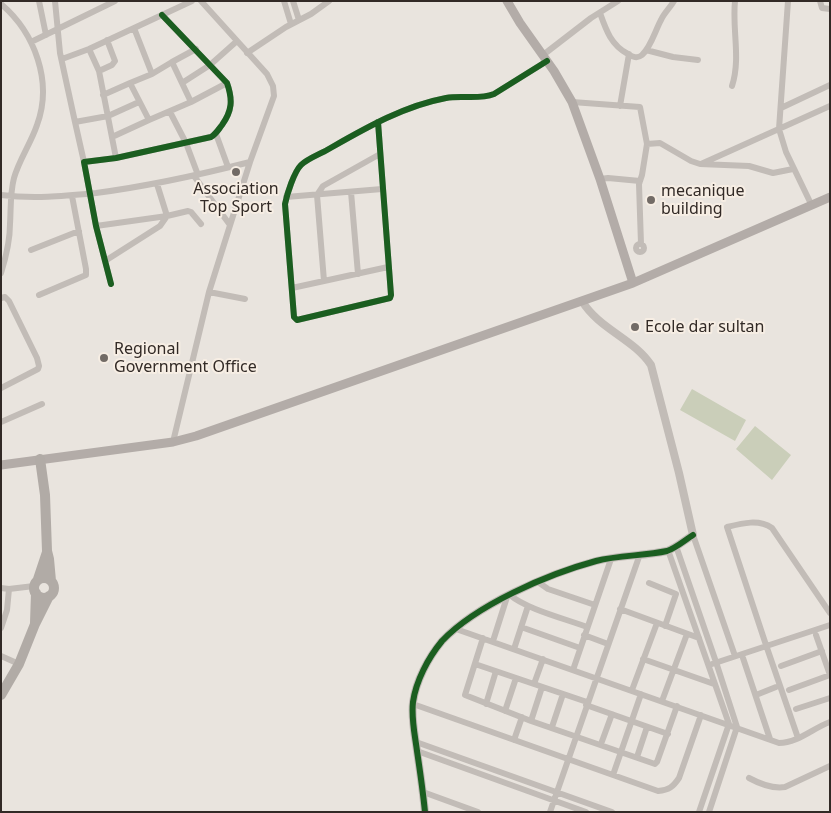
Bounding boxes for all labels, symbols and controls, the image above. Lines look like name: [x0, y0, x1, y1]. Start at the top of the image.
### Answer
marker: Association Top Sport: [230, 166, 242, 178]
place label: Association Top Sport: [193, 179, 279, 217]
place label: mecanique building: [661, 181, 744, 219]
marker: mecanique building: [645, 194, 657, 206]
place label: Ecole dar sultan: [645, 317, 764, 337]
marker: Ecole dar sultan: [629, 321, 641, 333]
place label: Regional Government Office: [114, 339, 257, 377]
marker: Regional Government Office: [98, 352, 110, 364]

